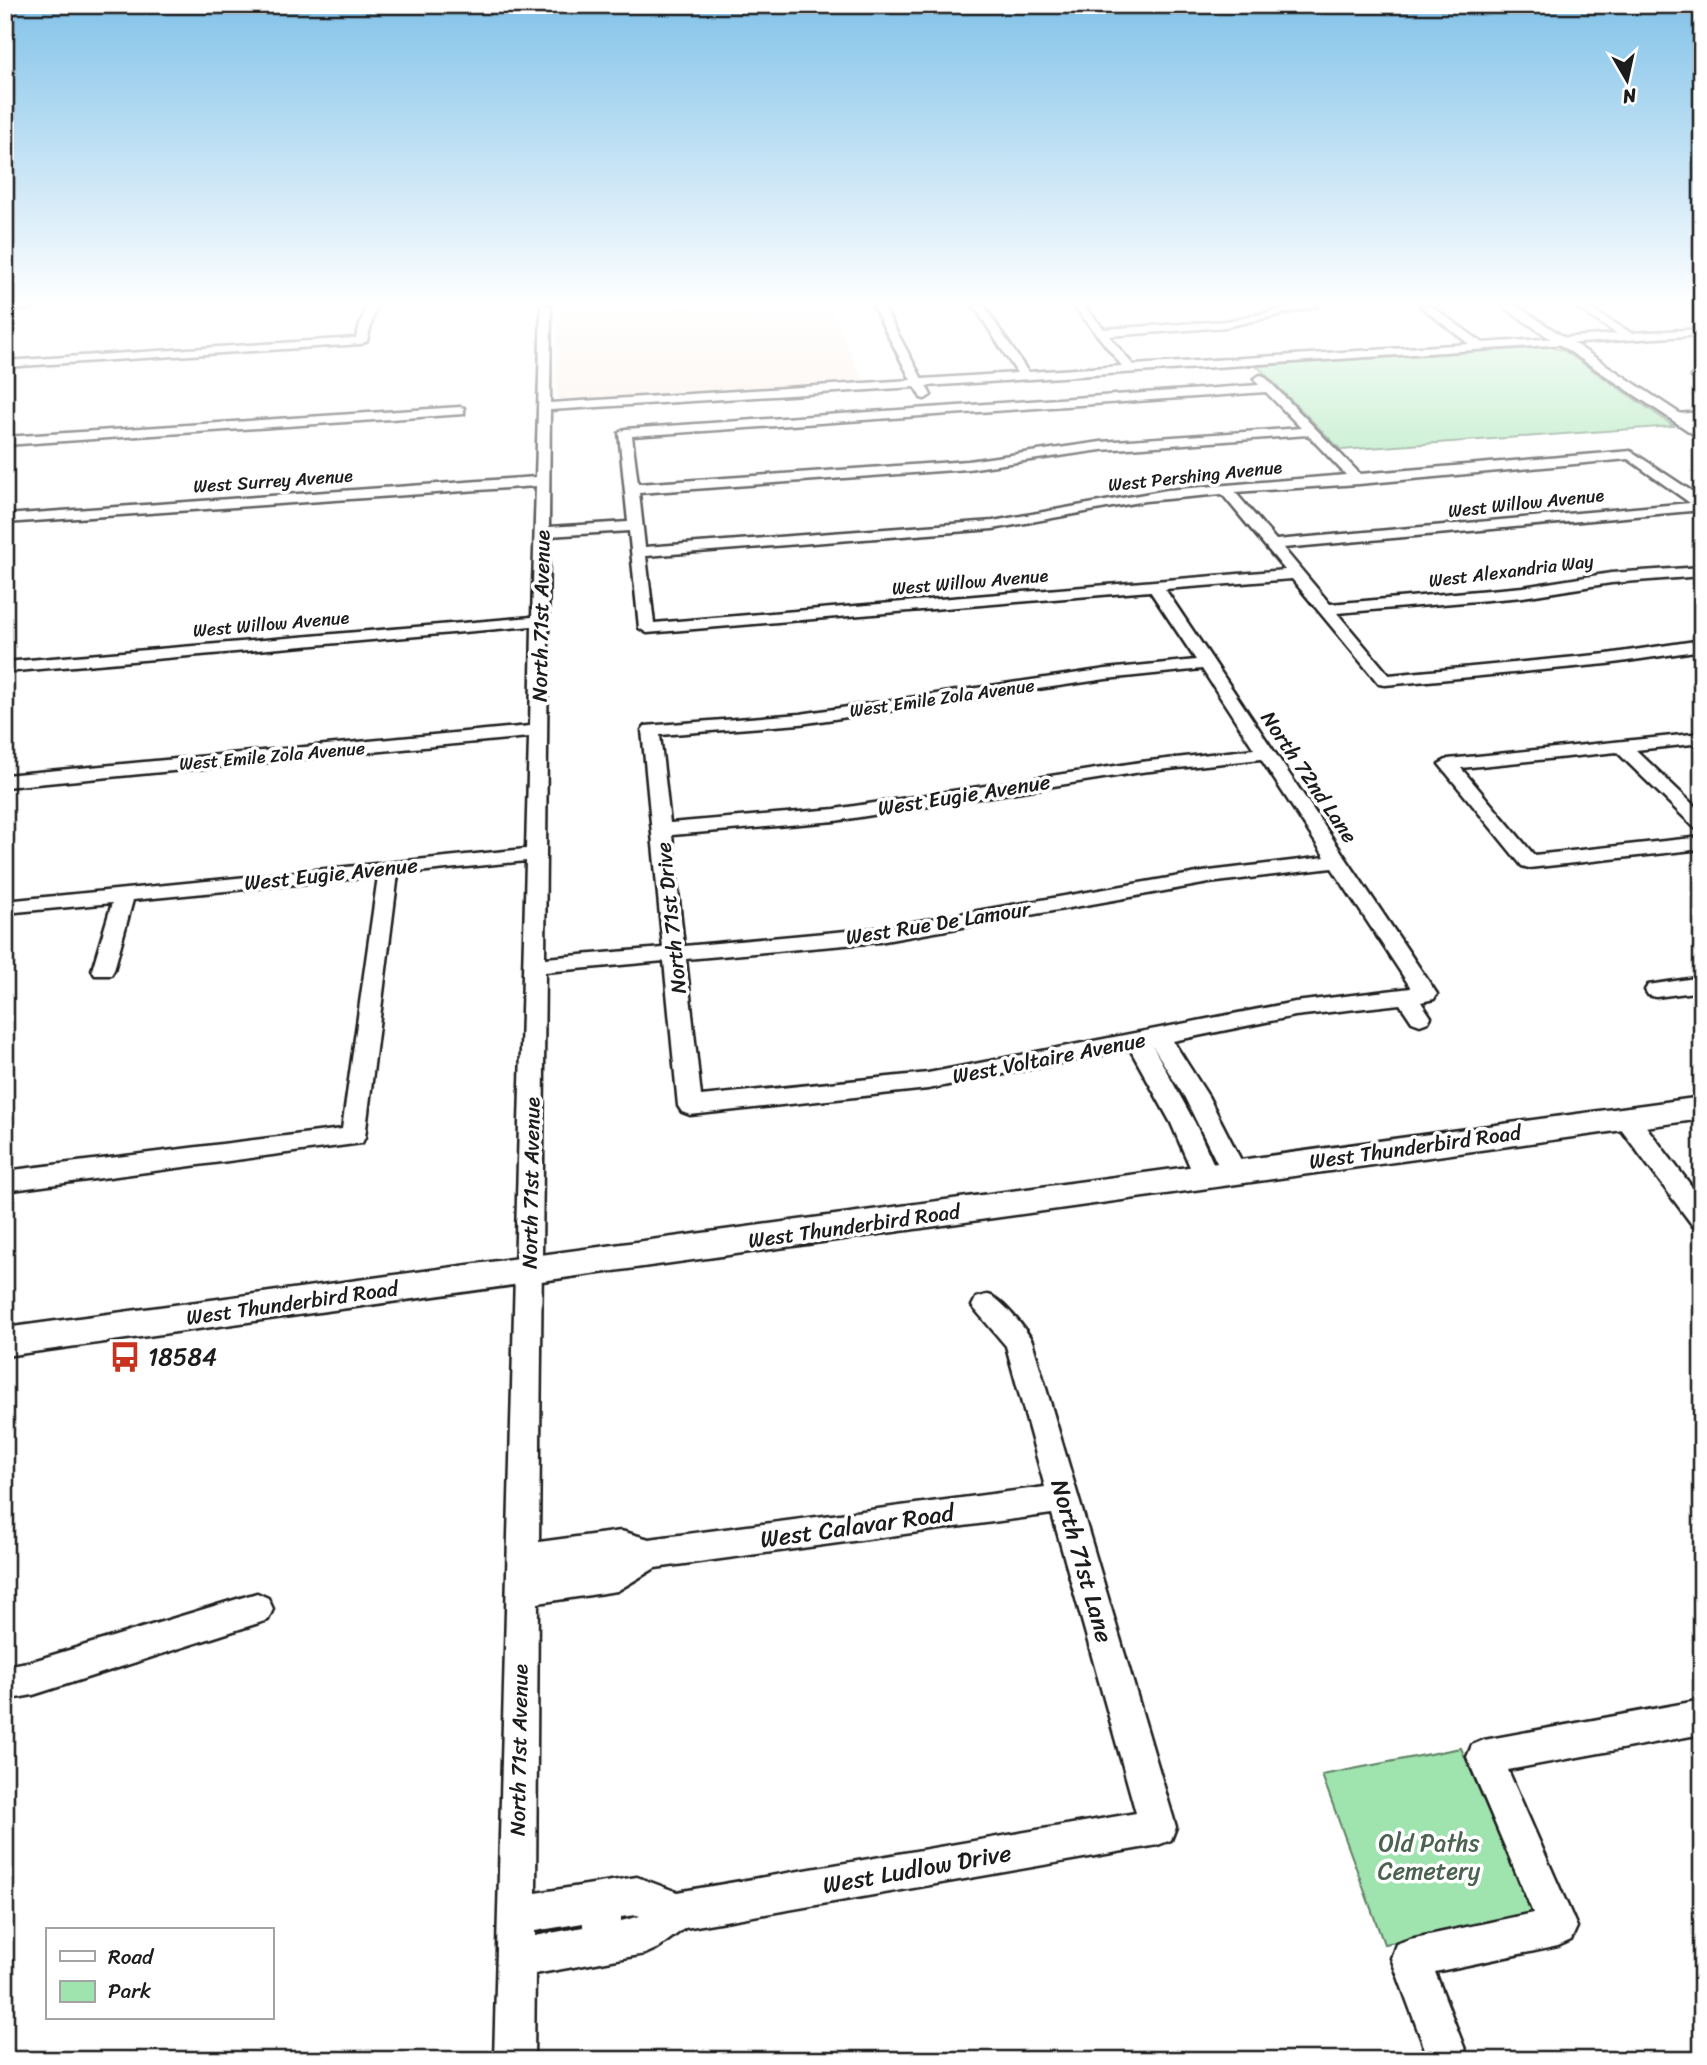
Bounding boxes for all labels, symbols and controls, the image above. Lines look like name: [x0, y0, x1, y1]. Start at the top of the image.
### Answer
north arrow: [1592, 46, 1662, 116]
text: N: [1620, 79, 1640, 114]
street label: West Pershing Avenue: [1106, 451, 1284, 501]
street label: West Surrey Avenue: [192, 459, 354, 503]
street label: West Willow Avenue: [1446, 479, 1606, 527]
street label: North 71st Avenue: [521, 530, 561, 702]
street label: West Alexandria Way: [1427, 545, 1596, 597]
street label: West Willow Avenue: [891, 559, 1050, 605]
street label: West Willow Avenue: [192, 601, 351, 647]
street label: West Emile Zola Avenue: [847, 669, 1037, 727]
street label: North 72nd Lane: [1250, 703, 1368, 852]
street label: West Emile Zola Avenue: [178, 732, 366, 780]
street label: West Eugie Avenue: [875, 763, 1053, 827]
street label: North 71st Drive: [644, 840, 698, 996]
street label: West Eugie Avenue: [242, 846, 420, 902]
street label: West Rue De Lamour: [843, 889, 1034, 956]
street label: West Voltaire Avenue: [949, 1021, 1149, 1095]
street label: North 71st Avenue: [511, 1097, 551, 1269]
street label: West Thunderbird Road: [1307, 1113, 1525, 1181]
street label: West Thunderbird Road: [746, 1192, 964, 1260]
street label: West Thunderbird Road: [184, 1269, 402, 1337]
place label: 18584: [148, 1336, 217, 1378]
bus stop icon: 18584: [108, 1340, 142, 1374]
street label: North 71st Lane: [1039, 1474, 1125, 1648]
street label: West Calavar Road: [757, 1491, 958, 1560]
street label: North 71st Avenue: [499, 1664, 539, 1836]
park label: Old Paths Cemetery: [1378, 1822, 1481, 1892]
street label: West Ludlow Drive: [819, 1832, 1015, 1906]
legend: [46, 1928, 273, 2020]
text: Road: [108, 1938, 155, 1976]
text: Park: [108, 1972, 151, 2010]

